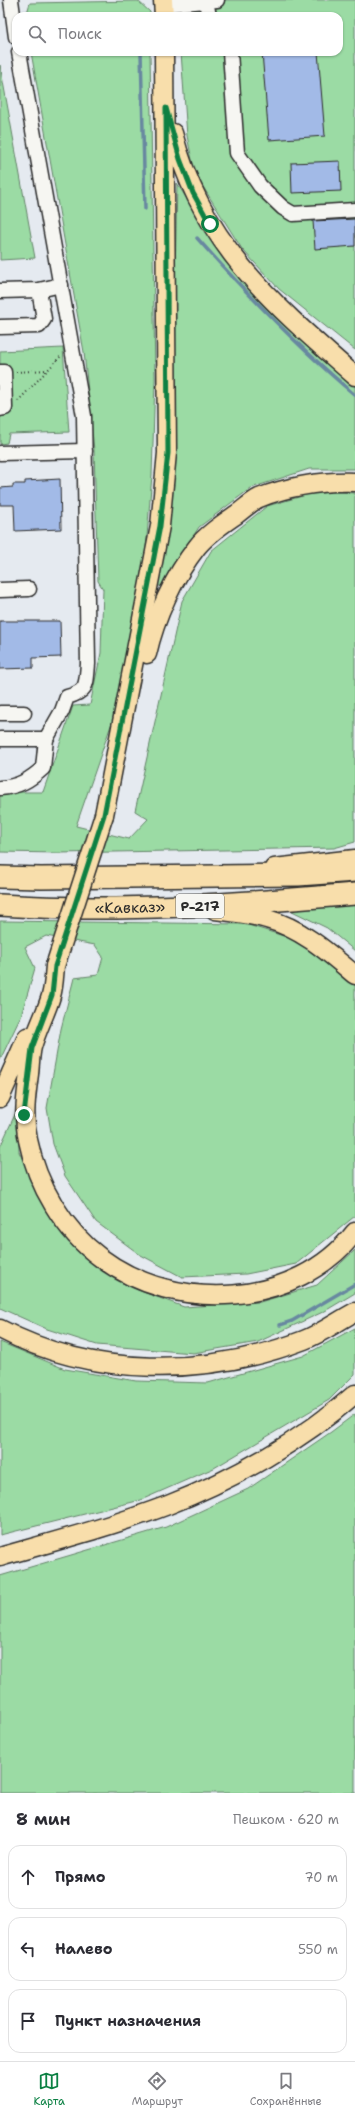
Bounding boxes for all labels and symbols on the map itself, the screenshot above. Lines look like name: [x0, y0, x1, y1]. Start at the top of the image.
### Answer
route start: [201, 215, 219, 233]
road number: Р-217: [176, 894, 224, 918]
street label: «Кавказ»: [95, 897, 166, 918]
route end: [15, 1106, 33, 1124]

